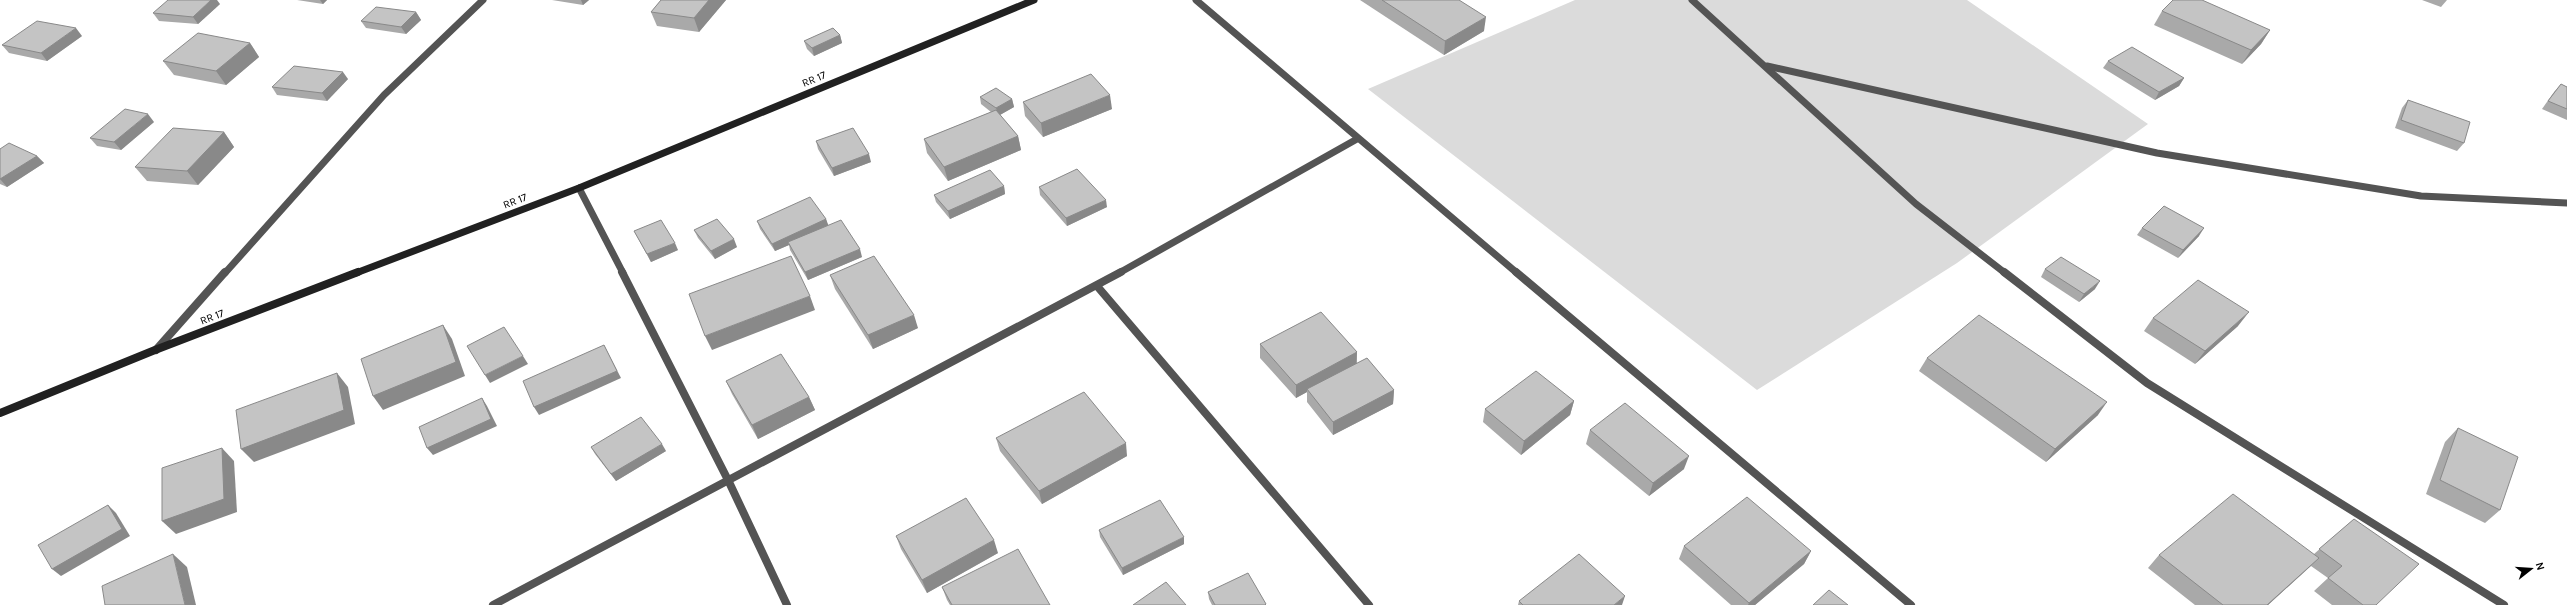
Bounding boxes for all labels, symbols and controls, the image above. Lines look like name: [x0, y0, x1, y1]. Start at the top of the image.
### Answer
street label: RR 17: [800, 68, 828, 90]
street label: RR 17: [501, 190, 529, 212]
street label: RR 17: [198, 306, 226, 328]
north arrow: [2511, 549, 2551, 589]
text: N: [2533, 561, 2547, 572]

